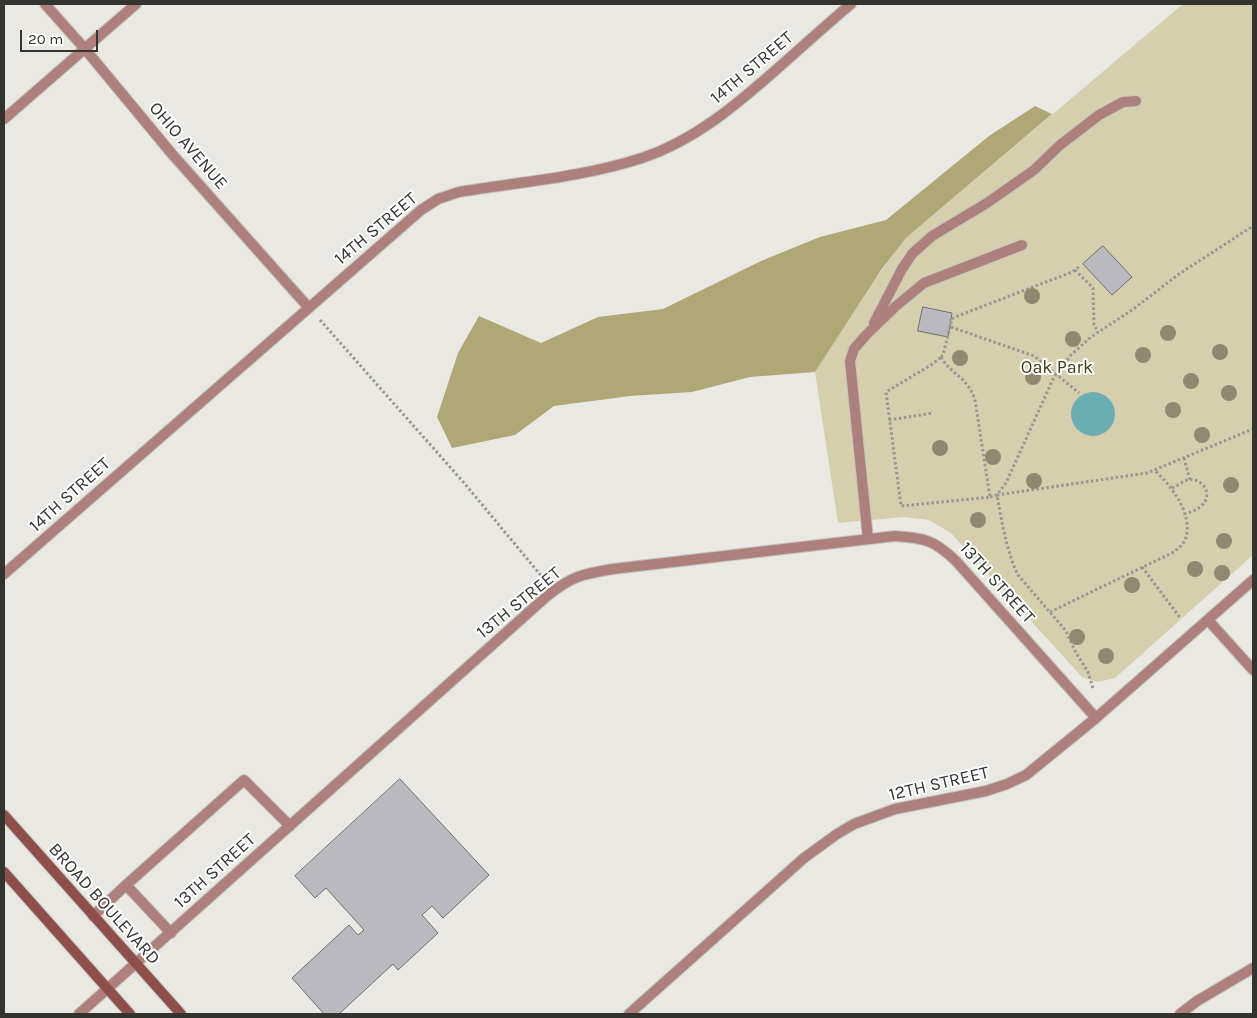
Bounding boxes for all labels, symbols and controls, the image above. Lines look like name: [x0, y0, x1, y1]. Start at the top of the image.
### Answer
scale bar: [22, 20, 100, 52]
street label: 14TH STREET: [706, 27, 798, 109]
text: 20 m: [28, 30, 63, 48]
street label: OHIO AVENUE: [144, 98, 232, 194]
street label: 14TH STREET: [330, 188, 422, 270]
park label: Oak Park: [1021, 357, 1093, 379]
street label: 14TH STREET: [25, 453, 115, 537]
street label: 13TH STREET: [955, 538, 1039, 628]
street label: 13TH STREET: [473, 562, 565, 644]
street label: 12TH STREET: [887, 762, 991, 806]
street label: 13TH STREET: [170, 829, 260, 913]
street label: BROAD BOULEVARD: [44, 839, 164, 969]

